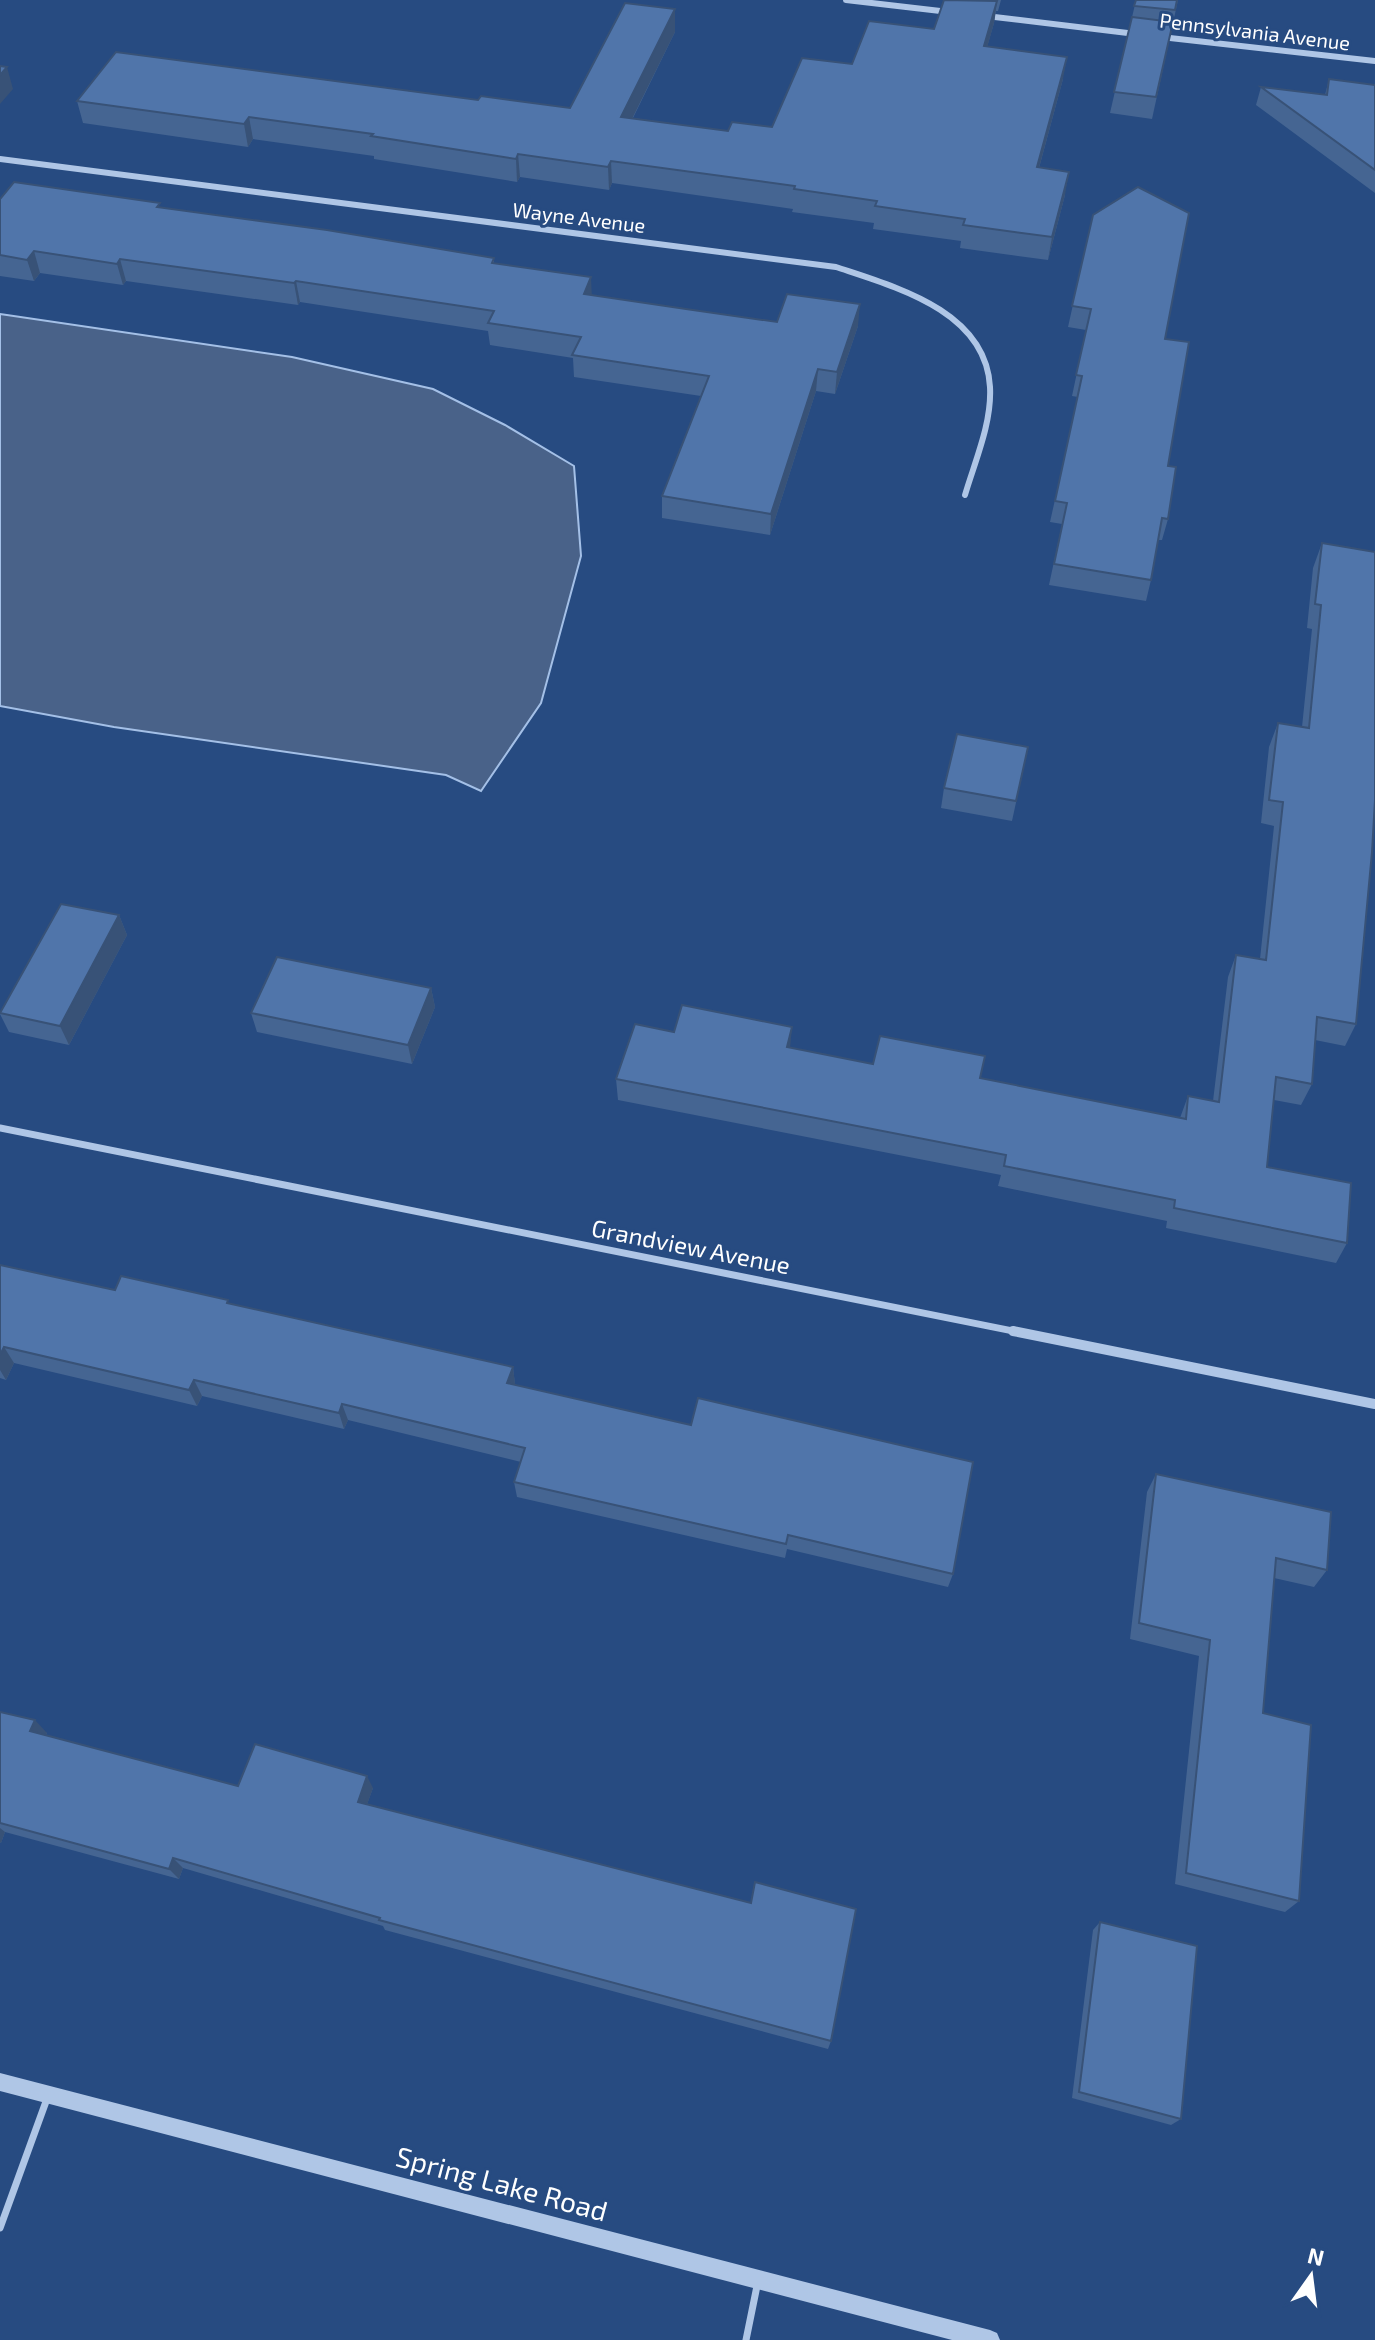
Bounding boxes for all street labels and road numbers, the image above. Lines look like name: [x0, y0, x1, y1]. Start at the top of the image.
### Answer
street label: Pennsylvania Avenue: [1158, 7, 1352, 55]
street label: Wayne Avenue: [511, 197, 647, 237]
street label: Grandview Avenue: [589, 1213, 793, 1279]
street label: Spring Lake Road: [392, 2138, 612, 2228]

